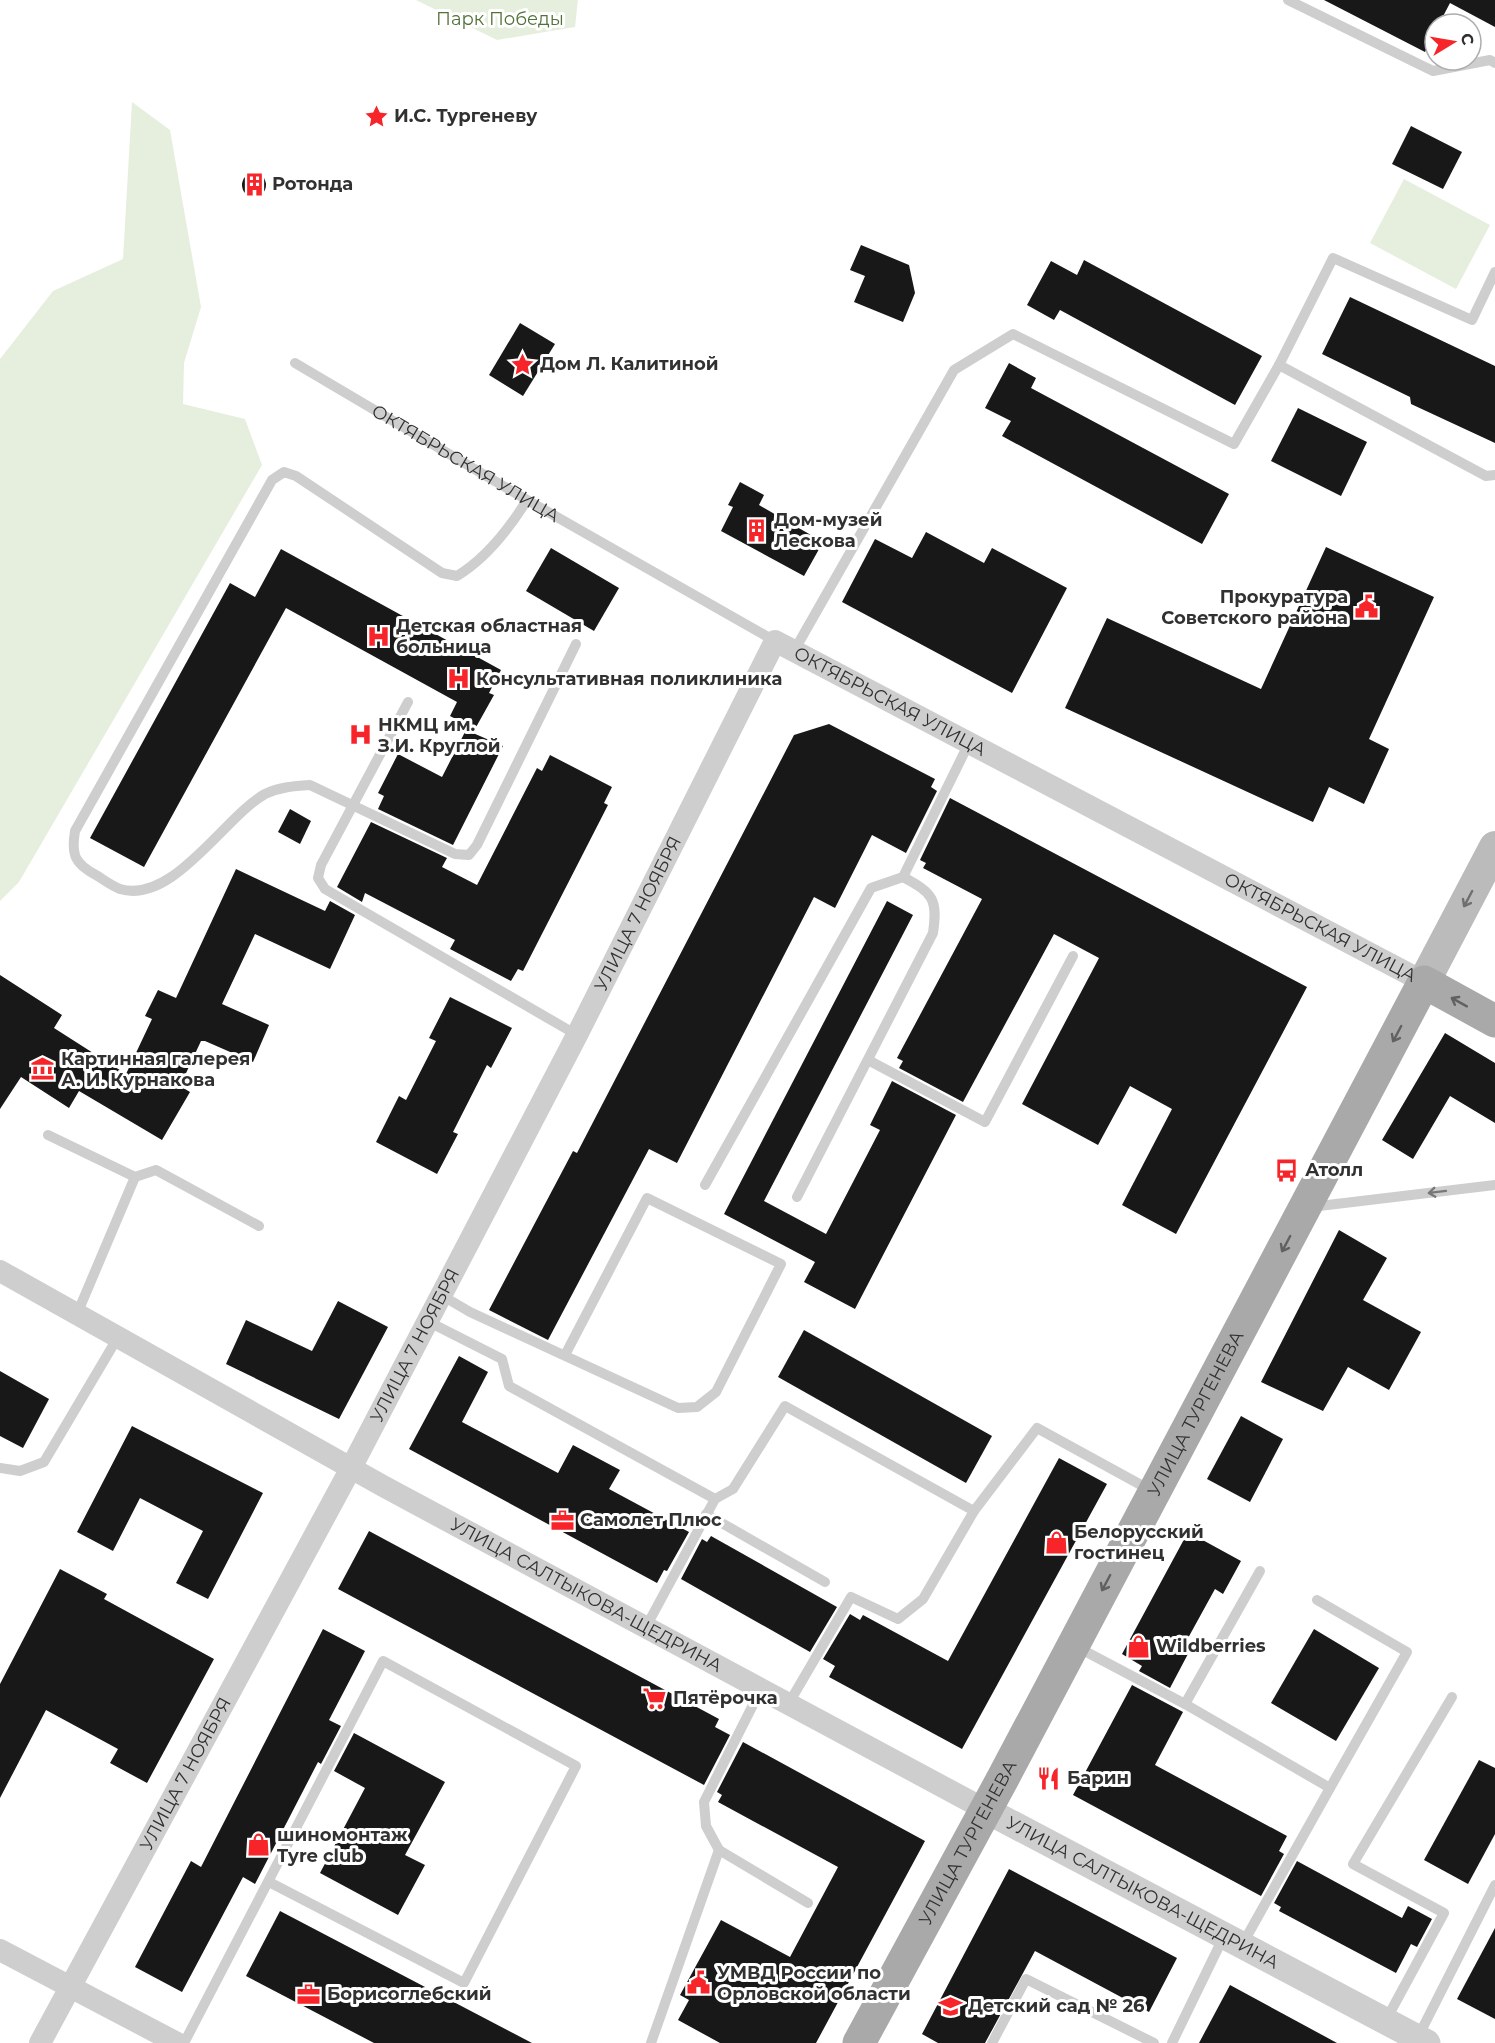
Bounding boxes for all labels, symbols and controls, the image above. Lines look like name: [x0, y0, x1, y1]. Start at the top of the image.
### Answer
park label: Парк Победы: [436, 8, 564, 30]
north arrow: [1423, 12, 1483, 72]
text: С: [1457, 32, 1478, 47]
place icon: И.С. Тургеневу: [363, 103, 389, 129]
place label: И.С. Тургеневу: [394, 105, 538, 127]
building icon: Ротонда: [241, 171, 267, 197]
place label: Ротонда: [272, 173, 353, 195]
place icon: Дом Л. Калитиной: [509, 351, 535, 377]
place label: Дом Л. Калитиной: [540, 353, 719, 375]
street label: ОКТЯБРЬСКАЯ УЛИЦА: [368, 400, 564, 527]
place label: Дом-музей Лескова: [774, 509, 882, 552]
building icon: Дом-музей Лескова: [743, 517, 769, 543]
place label: Прокуратура Советского района: [1161, 586, 1348, 629]
public building icon: Прокуратура Советского района: [1353, 594, 1379, 620]
place label: Детская областная больница: [396, 615, 582, 658]
hospital icon: Детская областная больница: [365, 623, 391, 649]
street label: ОКТЯБРЬСКАЯ УЛИЦА: [790, 642, 990, 761]
hospital icon: Консультативная поликлиника: [445, 666, 471, 692]
place label: Консультативная поликлиника: [476, 668, 782, 690]
place label: НКМЦ им. З.И. Круглой: [377, 714, 501, 757]
hospital icon: НКМЦ им. З.И. Круглой: [347, 722, 373, 748]
street label: УЛИЦА 7 НОЯБРЯ: [590, 833, 686, 995]
street label: ОКТЯБРЬСКАЯ УЛИЦА: [1220, 868, 1421, 987]
one-way arrow: [1462, 890, 1474, 907]
one-way arrow: [1451, 996, 1469, 1007]
one-way arrow: [1390, 1025, 1402, 1043]
place label: Картинная галерея А. И. Курнакова: [61, 1048, 250, 1091]
museum icon: Картинная галерея А. И. Курнакова: [30, 1056, 56, 1082]
bus stop icon: Атолл: [1274, 1157, 1300, 1183]
place label: Атолл: [1305, 1159, 1363, 1181]
one-way arrow: [1428, 1186, 1447, 1197]
one-way arrow: [1280, 1234, 1291, 1252]
street label: УЛИЦА 7 НОЯБРЯ: [366, 1265, 464, 1426]
street label: УЛИЦА ТУРГЕНЕВА: [1143, 1326, 1249, 1500]
office icon: Самолет Плюс: [549, 1507, 575, 1533]
place label: Самолет Плюс: [580, 1509, 722, 1531]
street label: УЛИЦА САЛТЫКОВА-ЩЕДРИНА: [447, 1513, 726, 1677]
place label: Белорусский гостинец: [1074, 1521, 1204, 1564]
shop icon: Белорусский гостинец: [1043, 1529, 1069, 1555]
one-way arrow: [1100, 1574, 1112, 1592]
shop icon: Wildberries: [1125, 1633, 1151, 1659]
place label: Wildberries: [1156, 1635, 1266, 1657]
supermarket icon: Пятёрочка: [642, 1685, 668, 1711]
place label: Пятёрочка: [673, 1687, 778, 1709]
street label: УЛИЦА 7 НОЯБРЯ: [135, 1694, 236, 1854]
street label: УЛИЦА ТУРГЕНЕВА: [914, 1756, 1022, 1929]
restaurant icon: Барин: [1036, 1765, 1062, 1791]
place label: Барин: [1067, 1767, 1129, 1789]
street label: УЛИЦА САЛТЫКОВА-ЩЕДРИНА: [1003, 1812, 1283, 1974]
place label: шиномонтаж Tyre club: [277, 1824, 408, 1867]
shop icon: шиномонтаж Tyre club: [246, 1832, 272, 1858]
place label: УМВД России по Орловской области: [717, 1962, 911, 2005]
public building icon: УМВД России по Орловской области: [686, 1970, 712, 1996]
office icon: Борисоглебский: [296, 1981, 322, 2007]
place label: Борисоглебский: [327, 1983, 492, 2005]
school or university icon: Детский сад № 26: [937, 1993, 963, 2019]
place label: Детский сад № 26: [968, 1995, 1145, 2017]

